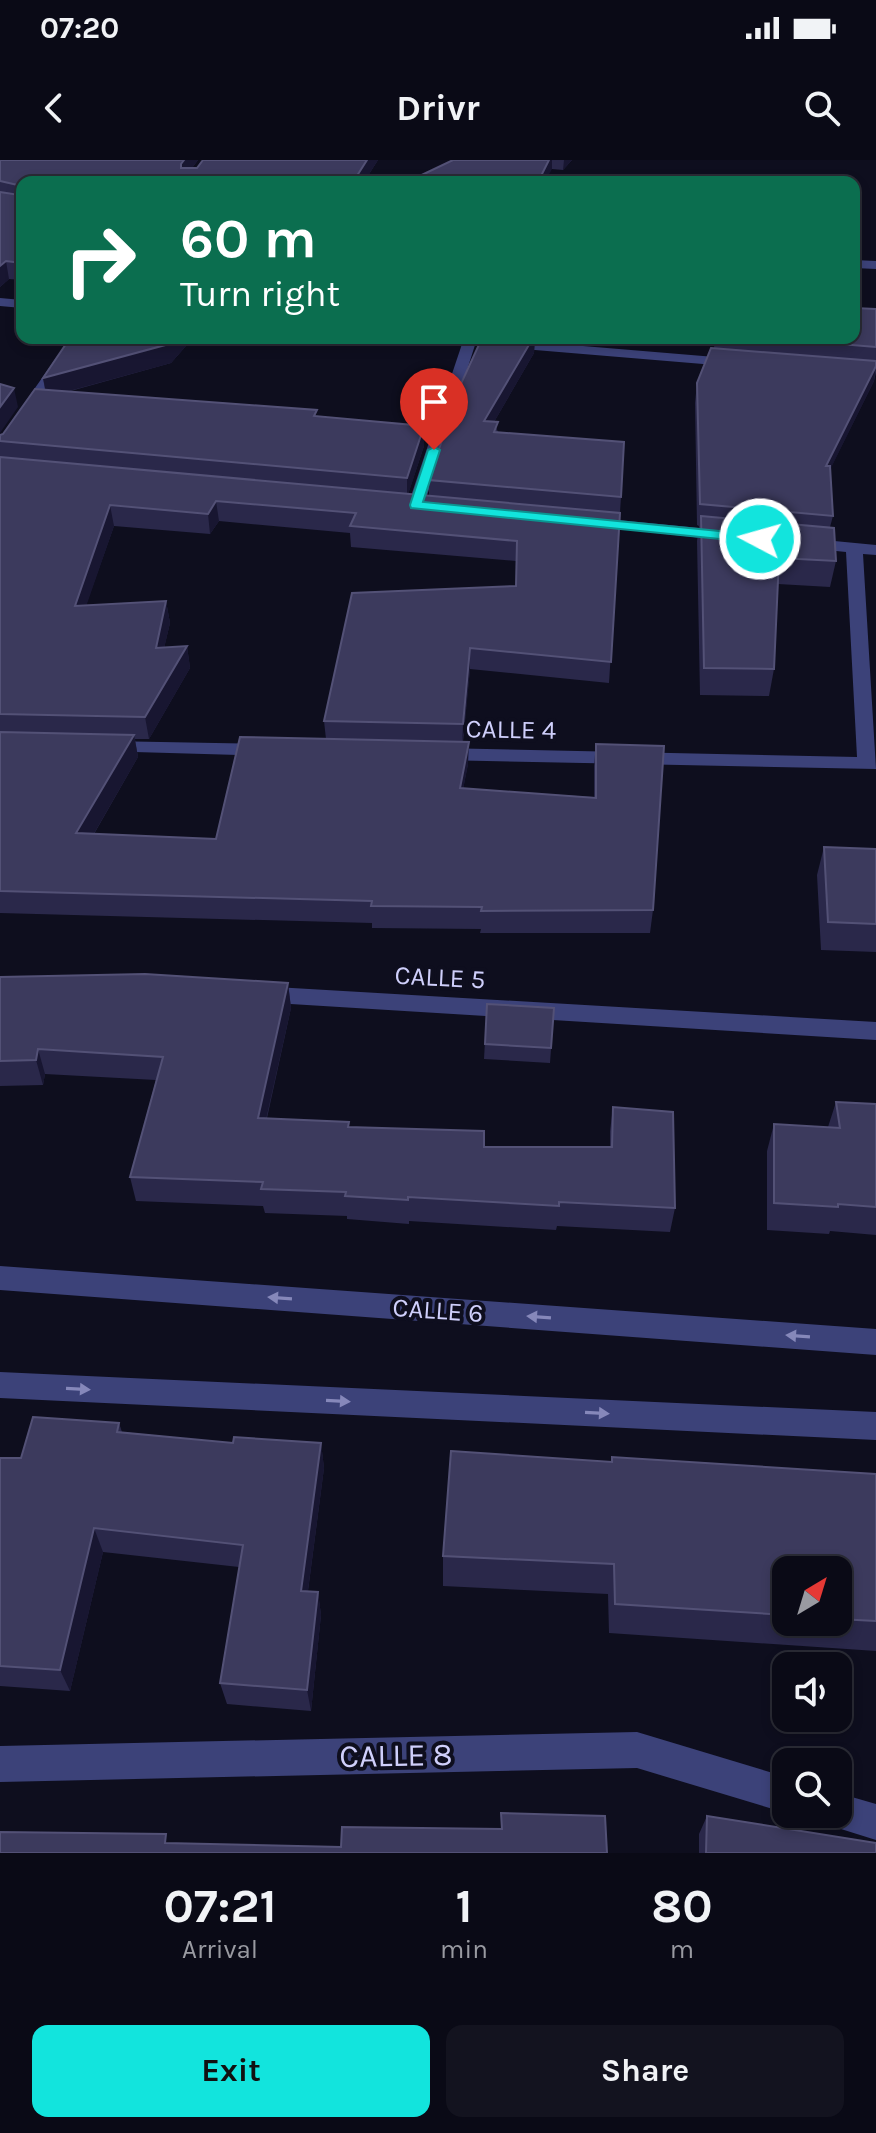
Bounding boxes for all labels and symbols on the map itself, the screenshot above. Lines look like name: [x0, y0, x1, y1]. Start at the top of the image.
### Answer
pin: [400, 368, 468, 450]
position arrow: [718, 497, 802, 581]
street label: CALLE 4: [465, 713, 557, 746]
street label: CALLE 5: [394, 960, 486, 995]
one-way arrow: [267, 1291, 292, 1304]
street label: CALLE 6: [392, 1292, 484, 1329]
one-way arrow: [526, 1310, 551, 1323]
one-way arrow: [785, 1329, 810, 1342]
one-way arrow: [66, 1383, 91, 1396]
one-way arrow: [326, 1395, 351, 1408]
one-way arrow: [585, 1407, 610, 1420]
north arrow: [772, 1556, 852, 1636]
street label: CALLE 8: [339, 1736, 453, 1775]

